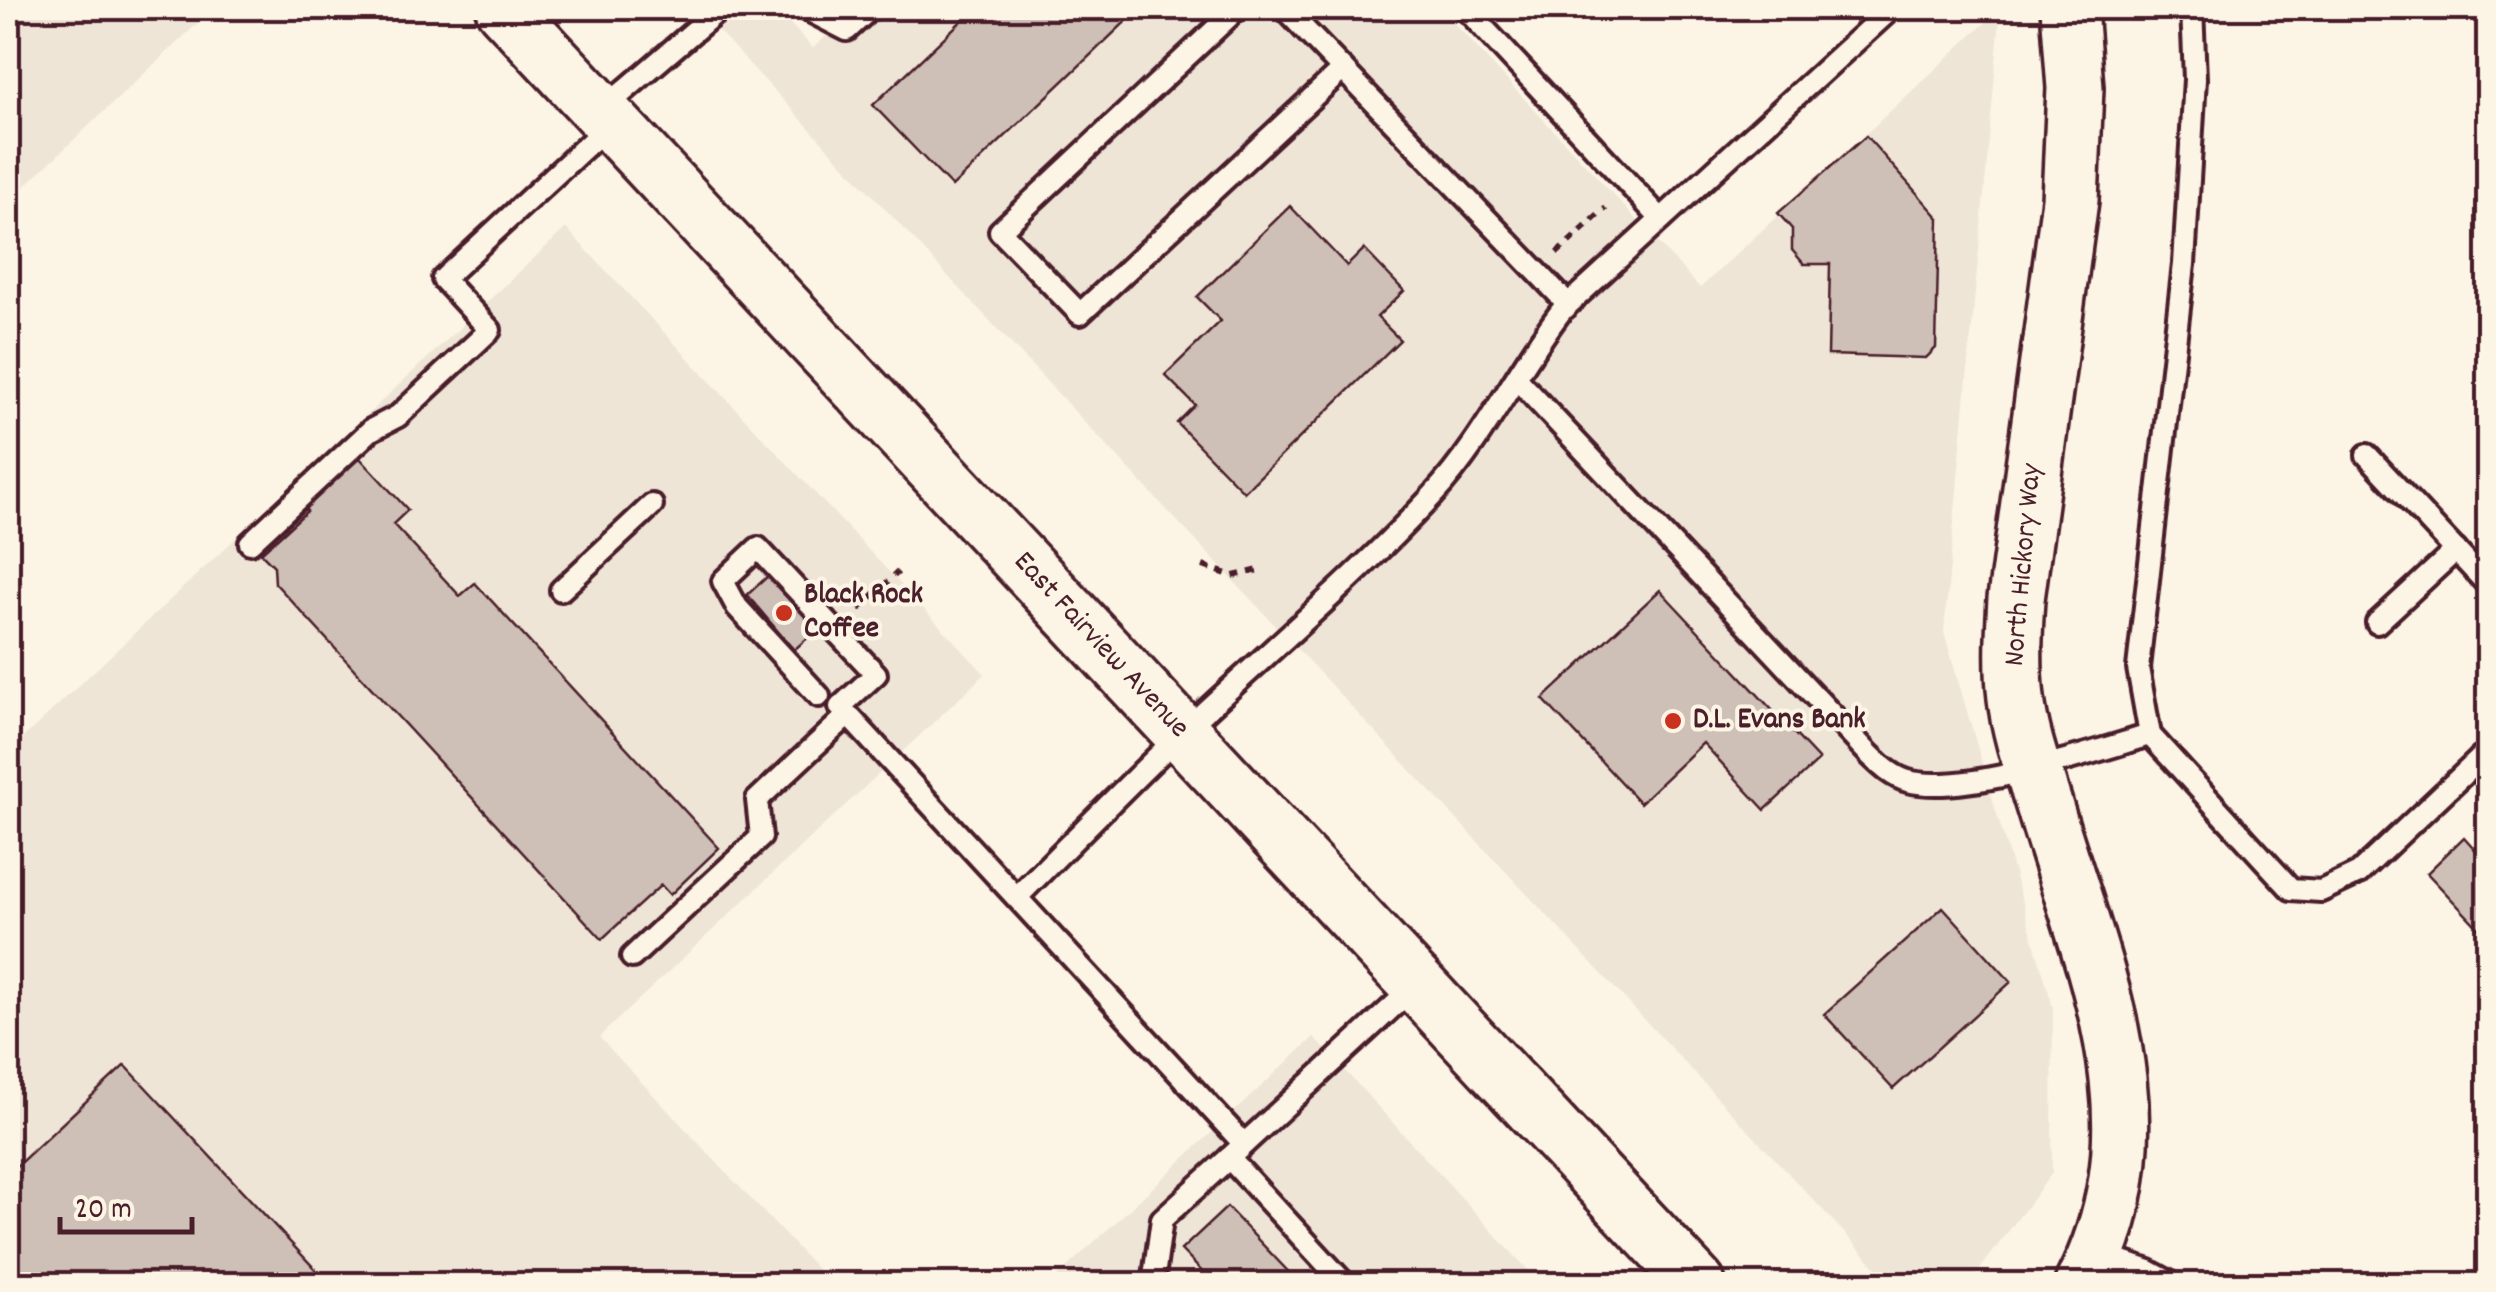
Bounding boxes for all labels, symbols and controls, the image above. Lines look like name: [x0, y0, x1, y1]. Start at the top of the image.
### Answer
street label: North Hickory Way: [1995, 461, 2055, 668]
street label: East Fairview Avenue: [1002, 543, 1198, 749]
place label: Black Rock Coffee: [804, 575, 923, 652]
marker: Black Rock Coffee: [773, 602, 795, 624]
place label: D.L. Evans Bank: [1693, 700, 1866, 743]
marker: D.L. Evans Bank: [1662, 710, 1684, 732]
scale bar: [60, 1172, 192, 1234]
text: 20 m: [75, 1190, 132, 1233]

